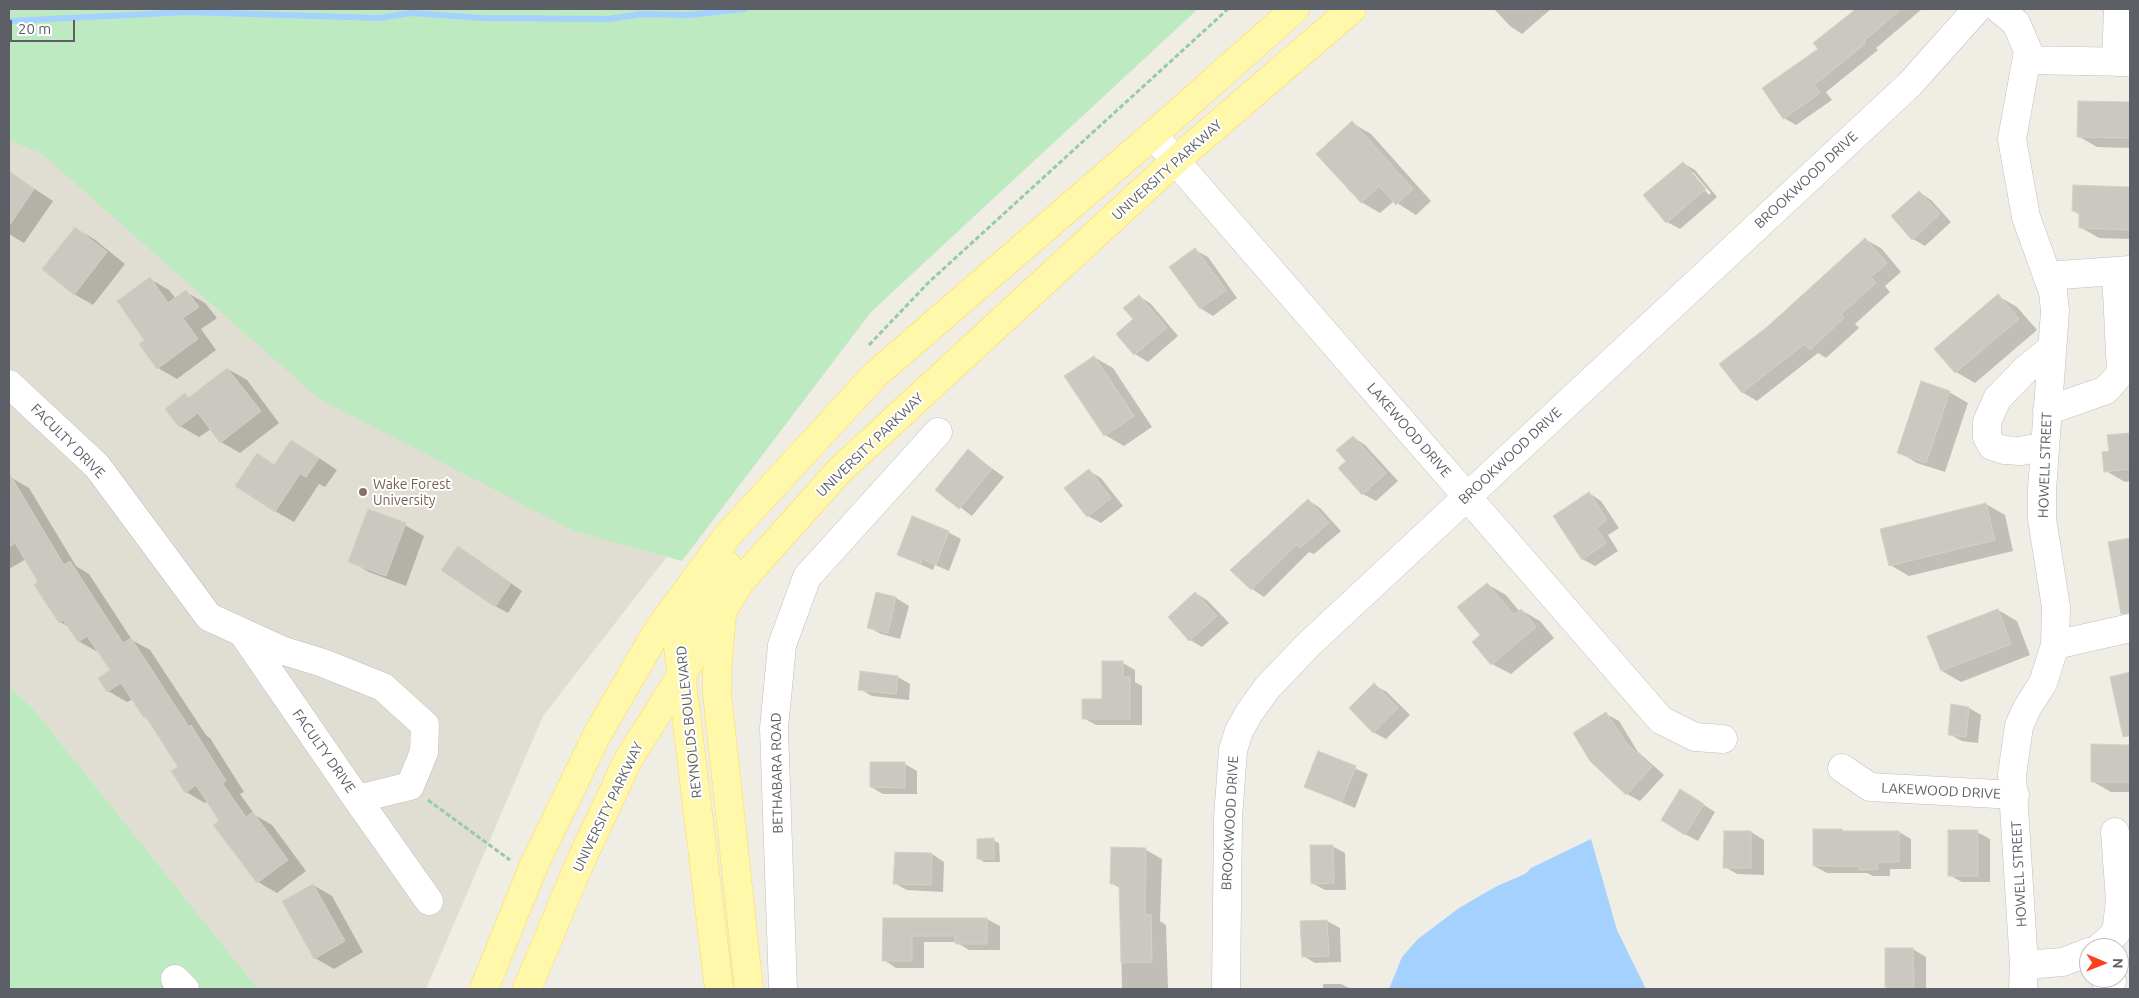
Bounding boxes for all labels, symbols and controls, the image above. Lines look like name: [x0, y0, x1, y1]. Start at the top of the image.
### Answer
scale bar: [12, 10, 78, 42]
text: 20 m: [18, 20, 51, 37]
street label: UNIVERSITY PARKWAY: [1108, 116, 1226, 224]
street label: BROOKWOOD DRIVE: [1751, 128, 1861, 232]
street label: LAKEWOOD DRIVE: [1363, 379, 1455, 481]
street label: UNIVERSITY PARKWAY: [813, 390, 927, 500]
street label: FACULTY DRIVE: [27, 400, 109, 482]
street label: BROOKWOOD DRIVE: [1455, 404, 1565, 508]
street label: HOWELL STREET: [2035, 412, 2055, 518]
place label: Wake Forest University: [373, 476, 451, 508]
marker: Wake Forest University: [357, 486, 369, 498]
street label: REYNOLDS BOULEVARD: [673, 645, 705, 799]
street label: FACULTY DRIVE: [289, 706, 359, 796]
street label: BETHABARA ROAD: [768, 712, 786, 834]
street label: UNIVERSITY PARKWAY: [569, 739, 647, 875]
street label: BROOKWOOD DRIVE: [1218, 755, 1242, 891]
street label: LAKEWOOD DRIVE: [1881, 779, 2001, 803]
street label: HOWELL STREET: [2008, 821, 2030, 927]
north arrow: [2079, 938, 2129, 988]
text: N: [2110, 958, 2126, 969]

